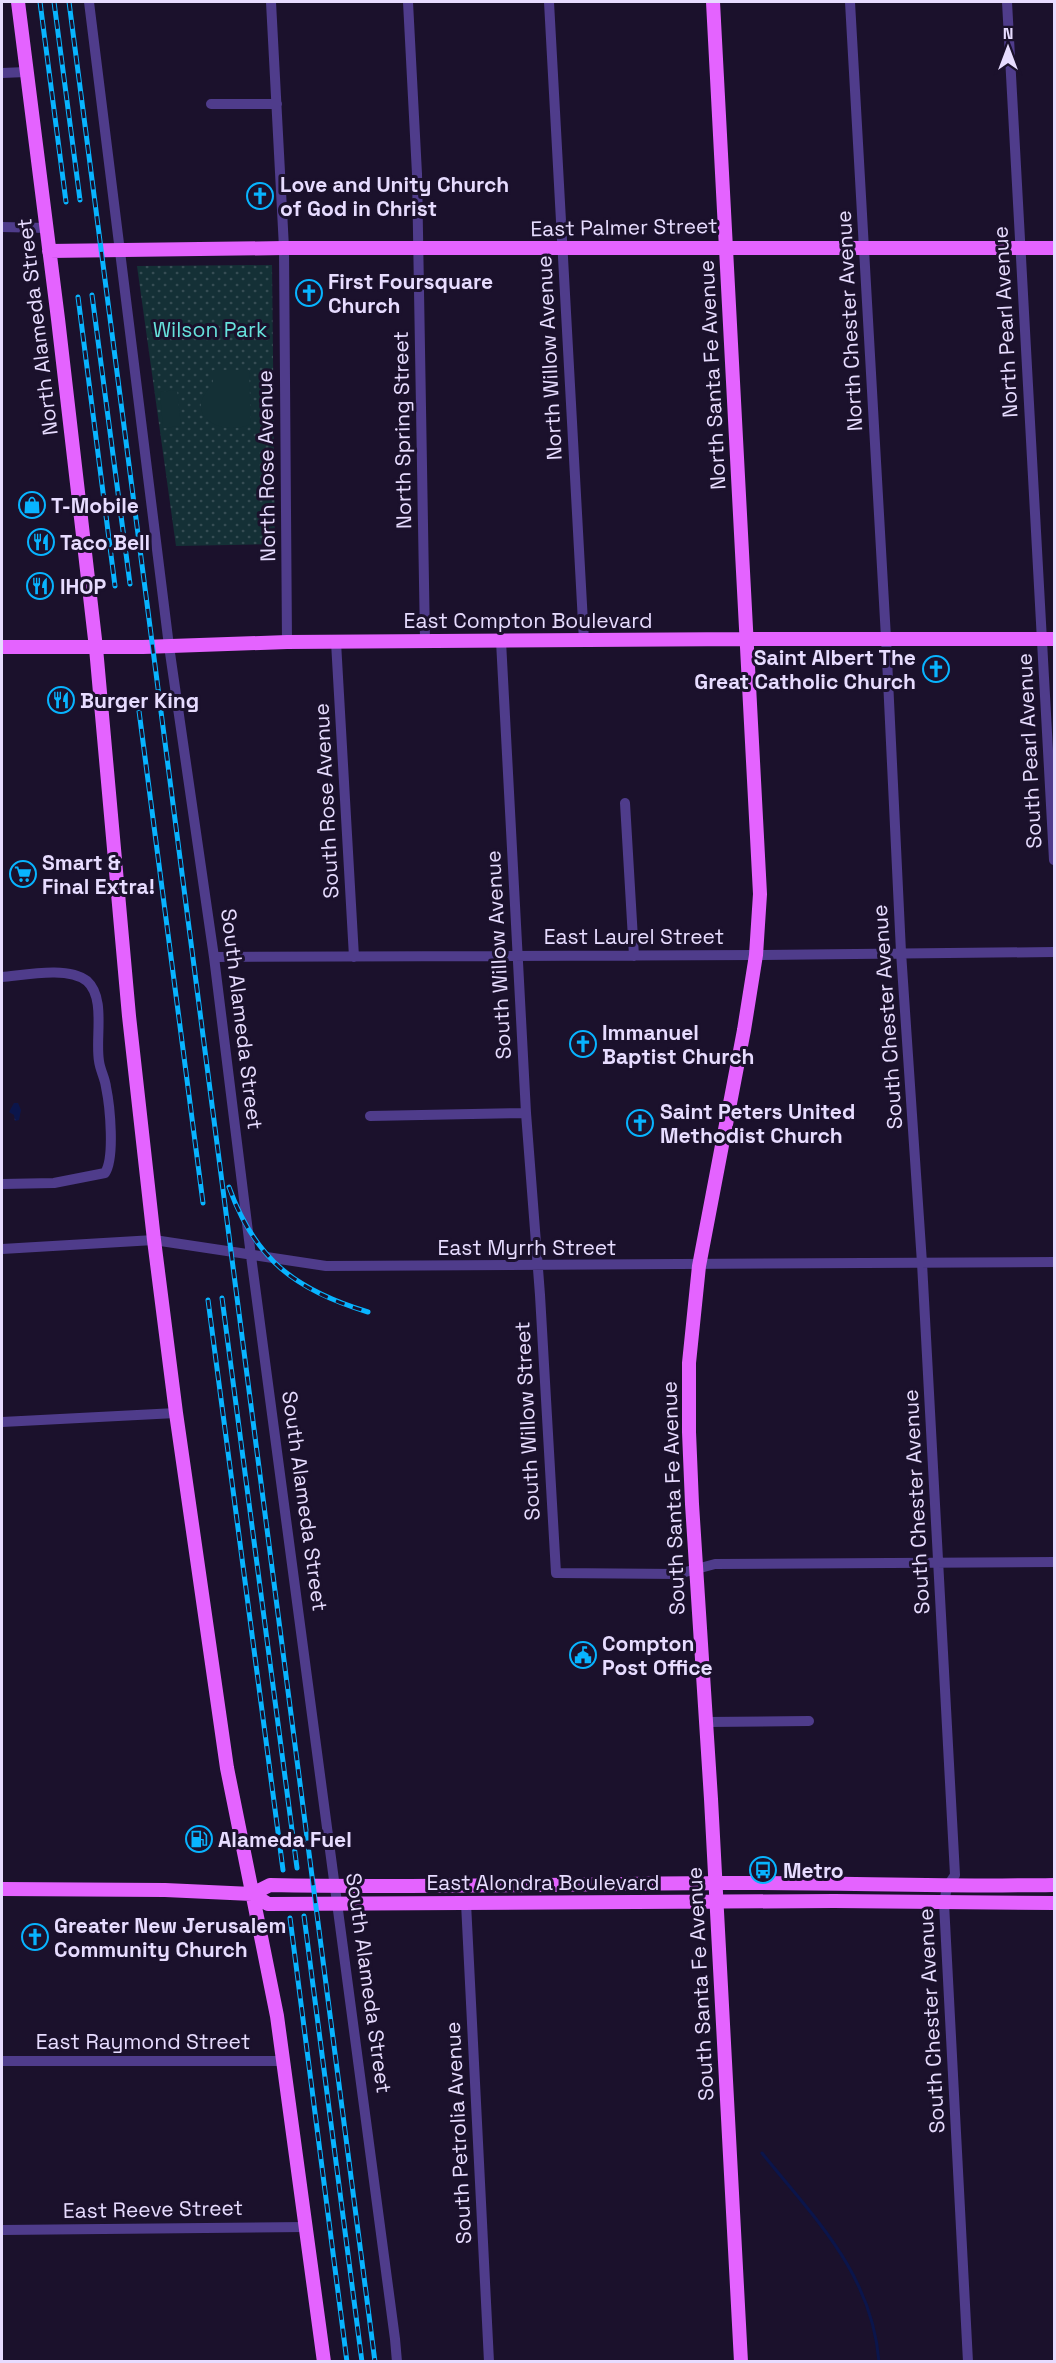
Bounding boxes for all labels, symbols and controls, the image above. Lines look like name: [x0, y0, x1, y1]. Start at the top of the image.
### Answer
north arrow: [978, 18, 1038, 78]
text: N: [1003, 23, 1013, 44]
place label: Love and Unity Church of God in Christ: [280, 171, 509, 222]
church icon: Love and Unity Church of God in Christ: [245, 181, 275, 211]
street label: North Chester Avenue: [830, 210, 868, 432]
street label: East Palmer Street: [530, 212, 718, 242]
street label: North Alameda Street: [10, 217, 64, 437]
street label: North Pearl Avenue: [986, 225, 1024, 419]
street label: North Willow Avenue: [530, 255, 568, 461]
street label: North Santa Fe Avenue: [692, 259, 732, 491]
place label: First Foursquare Church: [328, 268, 493, 319]
church icon: First Foursquare Church: [294, 278, 324, 308]
park label: Wilson Park: [153, 316, 267, 343]
street label: North Spring Street: [387, 331, 417, 529]
street label: North Rose Avenue: [251, 370, 281, 562]
shop icon: T-Mobile: [17, 490, 47, 520]
place label: T-Mobile: [51, 492, 139, 519]
restaurant icon: Taco Bell: [26, 527, 56, 557]
place label: Taco Bell: [60, 529, 150, 556]
restaurant icon: IHOP: [25, 571, 55, 601]
place label: IHOP: [60, 573, 107, 600]
street label: East Compton Boulevard: [404, 607, 652, 634]
place label: Saint Albert The Great Catholic Church: [694, 644, 916, 695]
street label: South Pearl Avenue: [1010, 653, 1048, 849]
church icon: Saint Albert The Great Catholic Church: [921, 654, 951, 684]
restaurant icon: Burger King: [46, 685, 76, 715]
place label: Burger King: [80, 687, 199, 714]
street label: South Rose Avenue: [307, 703, 345, 899]
place label: Smart & Final Extra!: [42, 849, 155, 900]
street label: South Willow Avenue: [479, 850, 517, 1060]
supermarket icon: Smart & Final Extra!: [8, 859, 38, 889]
street label: South Chester Avenue: [866, 904, 908, 1130]
street label: South Alameda Street: [215, 907, 269, 1131]
street label: East Laurel Street: [544, 923, 724, 950]
place label: Immanuel Baptist Church: [602, 1019, 754, 1070]
church icon: Immanuel Baptist Church: [568, 1029, 598, 1059]
place label: Saint Peters United Methodist Church: [660, 1098, 855, 1149]
church icon: Saint Peters United Methodist Church: [625, 1108, 655, 1138]
street label: East Myrrh Street: [438, 1234, 617, 1261]
street label: South Willow Street: [508, 1321, 546, 1521]
street label: South Santa Fe Avenue: [655, 1381, 691, 1615]
street label: South Alameda Street: [276, 1389, 334, 1613]
street label: South Chester Avenue: [897, 1389, 935, 1615]
place label: Compton Post Office: [602, 1630, 713, 1681]
public building icon: Compton Post Office: [568, 1640, 598, 1670]
fuel station icon: Alameda Fuel: [184, 1824, 214, 1854]
place label: Alameda Fuel: [218, 1826, 352, 1853]
bus stop icon: Metro: [748, 1855, 778, 1885]
place label: Metro: [783, 1857, 844, 1884]
street label: South Santa Fe Avenue: [680, 1866, 720, 2102]
street label: East Alondra Boulevard: [426, 1869, 660, 1896]
street label: South Alameda Street: [340, 1871, 398, 2095]
street label: South Chester Avenue: [912, 1908, 950, 2134]
place label: Greater New Jerusalem Community Church: [54, 1912, 286, 1963]
church icon: Greater New Jerusalem Community Church: [20, 1922, 50, 1952]
street label: South Petrolia Avenue: [439, 2021, 477, 2245]
street label: East Raymond Street: [36, 2028, 250, 2055]
street label: East Reeve Street: [63, 2194, 243, 2224]

